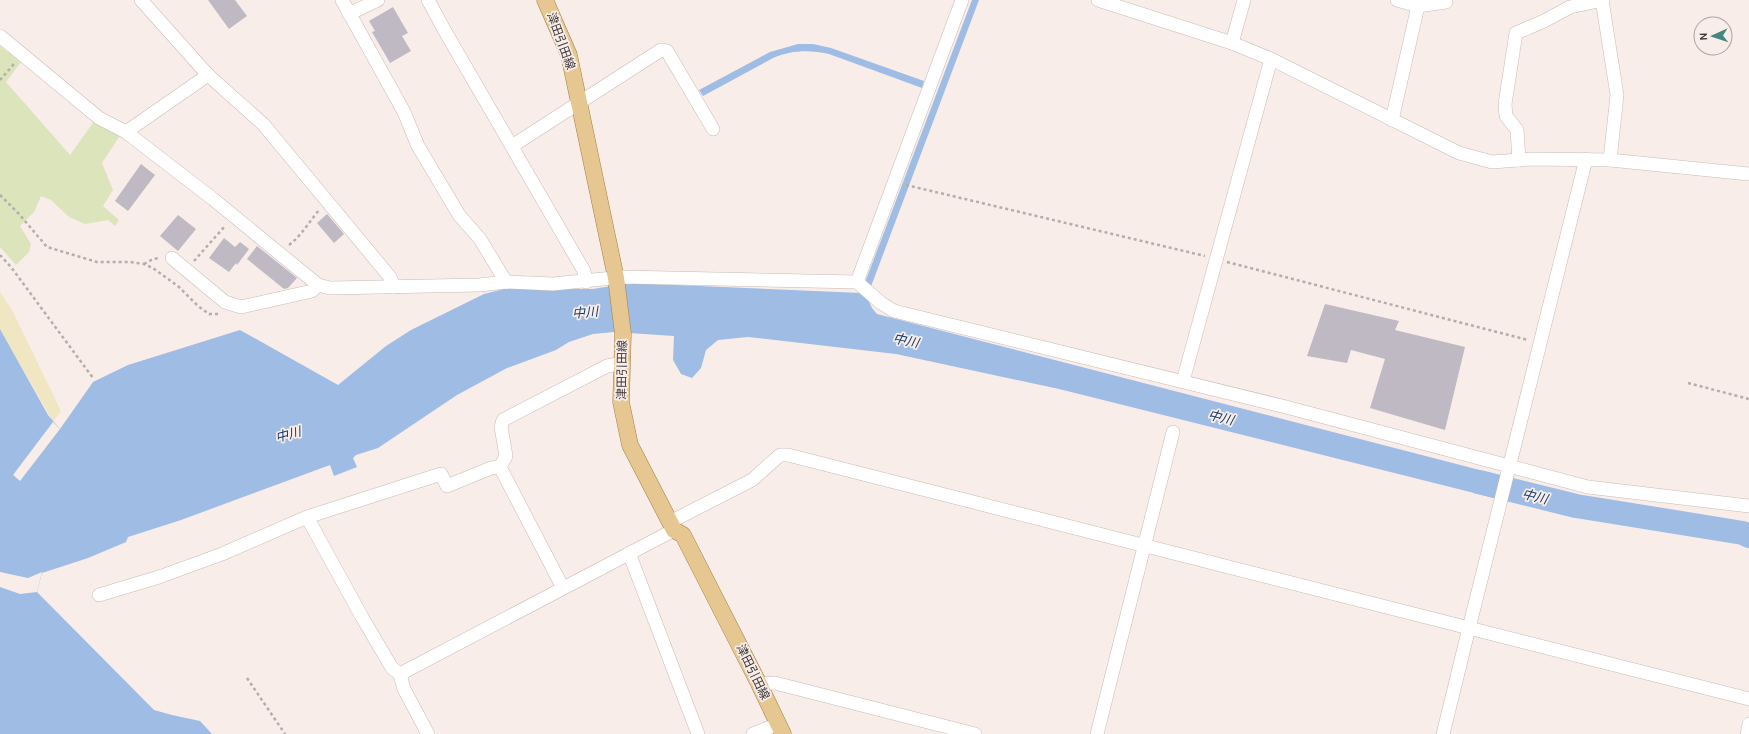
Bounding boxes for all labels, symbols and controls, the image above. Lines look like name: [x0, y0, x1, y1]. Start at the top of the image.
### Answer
street label: 津田引田線: [544, 10, 578, 72]
north arrow: [1693, 16, 1733, 56]
text: N: [1697, 32, 1710, 41]
water label: 中川: [571, 304, 601, 321]
water label: 中川: [892, 330, 922, 351]
street label: 津田引田線: [614, 340, 630, 400]
water label: 中川: [1206, 407, 1237, 428]
water label: 中川: [274, 423, 305, 445]
water label: 中川: [1520, 486, 1551, 507]
street label: 津田引田線: [734, 642, 772, 702]

